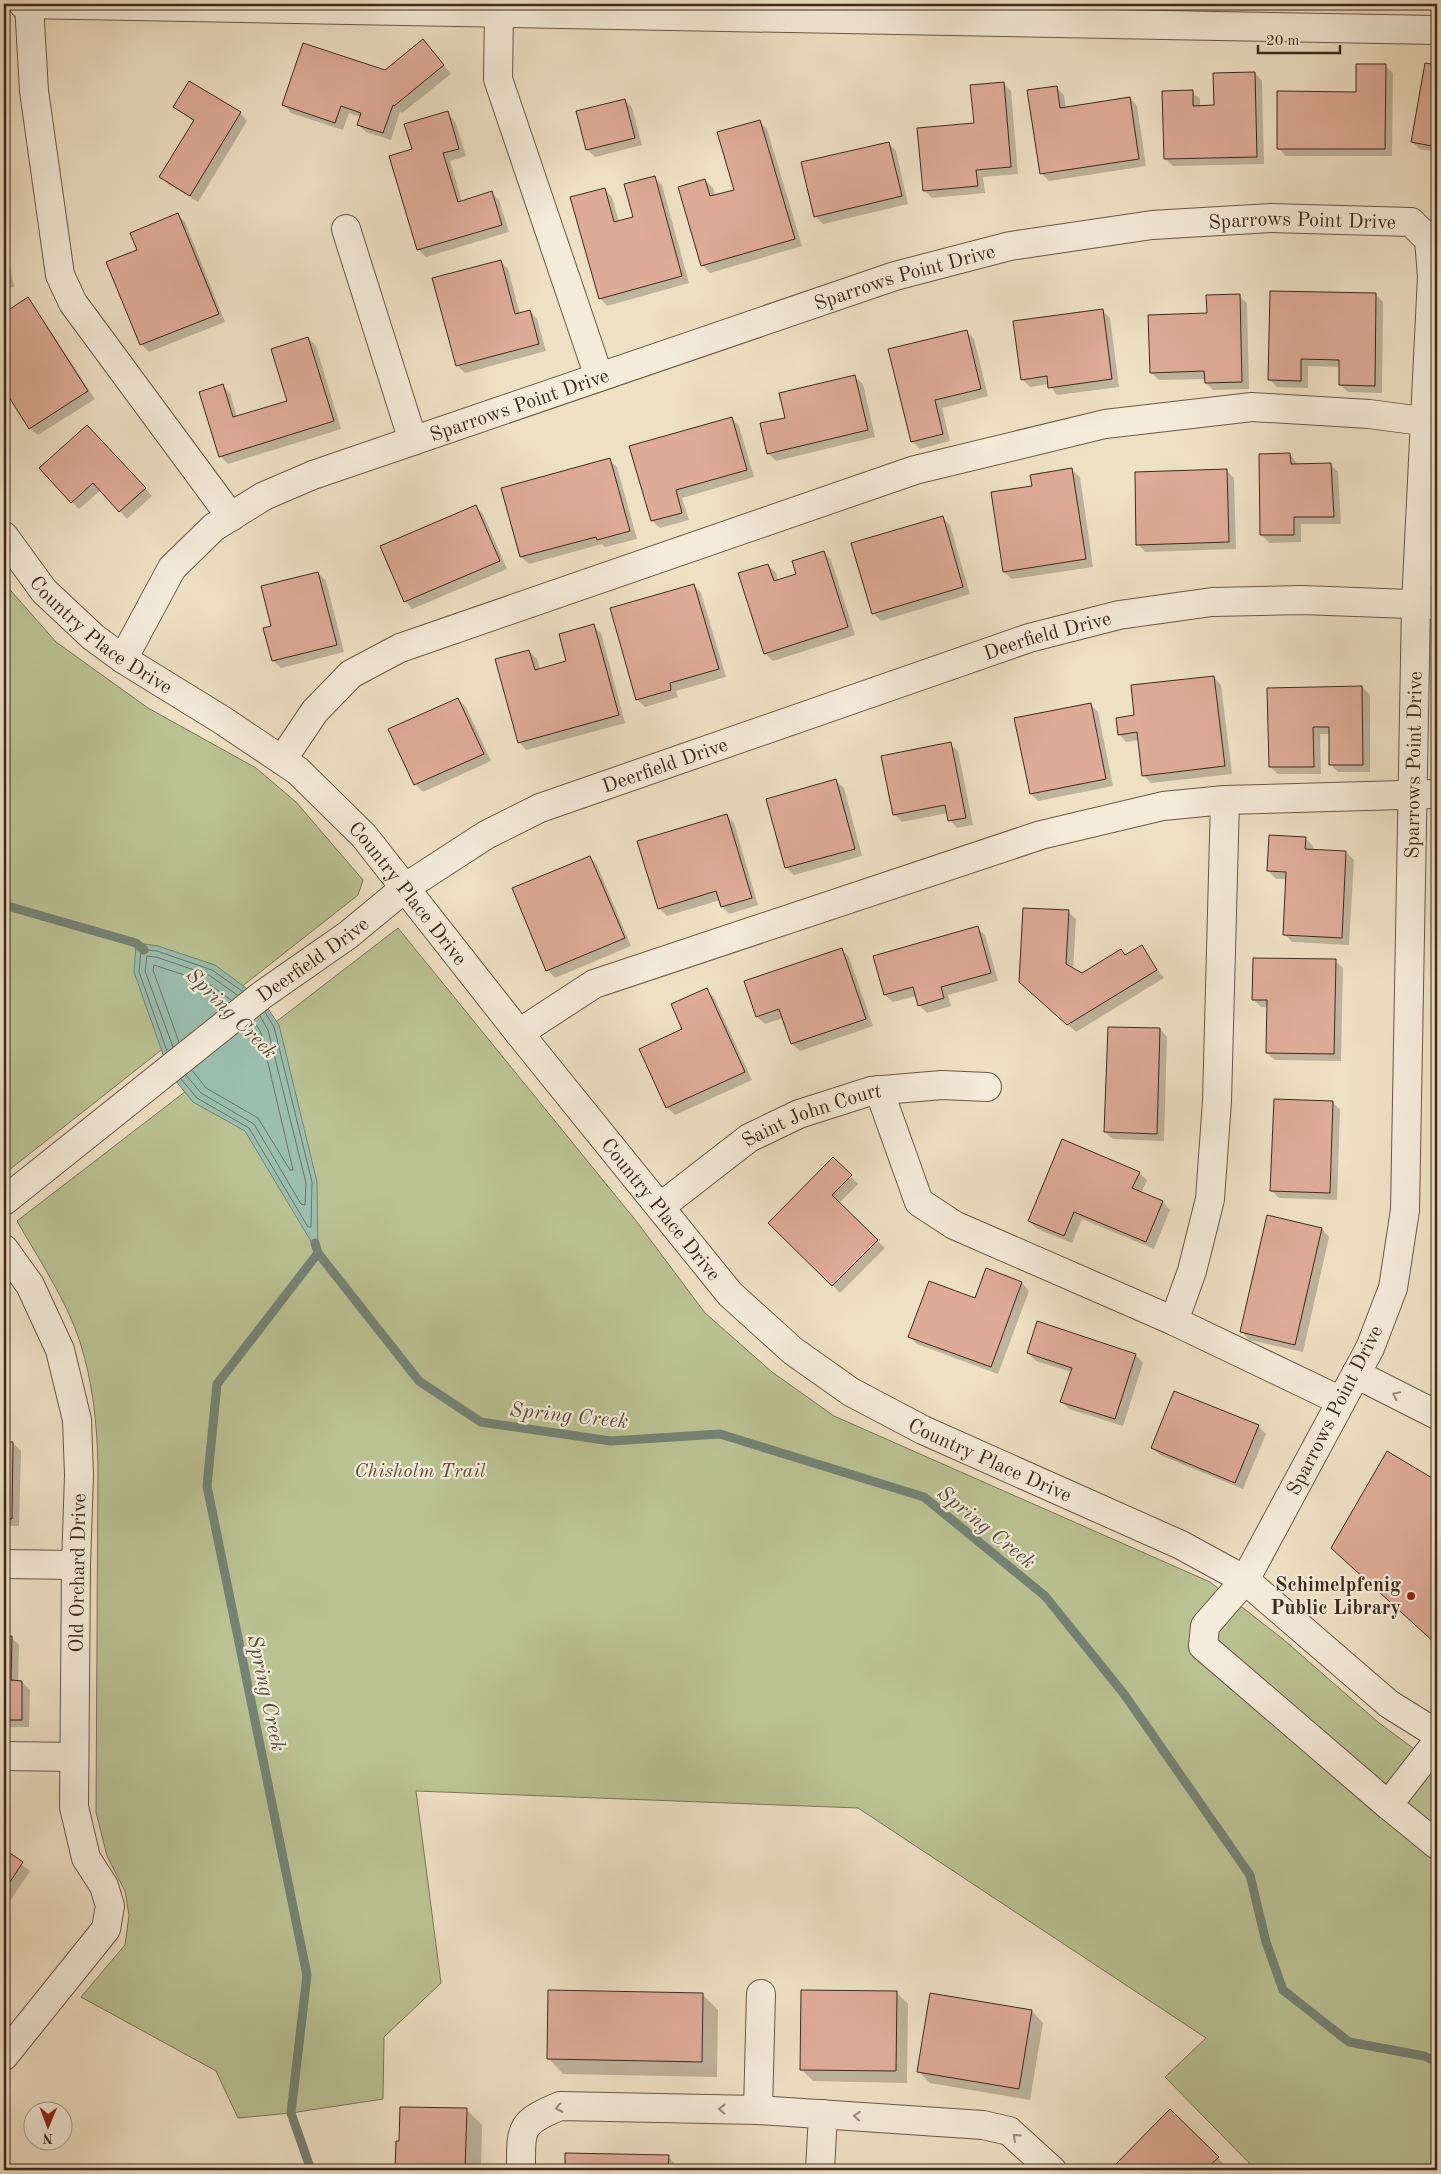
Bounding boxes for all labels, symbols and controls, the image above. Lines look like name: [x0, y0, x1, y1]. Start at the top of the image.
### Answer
scale bar: [1258, 22, 1341, 54]
text: 20 m: [1266, 34, 1300, 49]
street label: Sparrows Point Drive: [1208, 210, 1396, 234]
street label: Sparrows Point Drive: [812, 242, 997, 315]
street label: Sparrows Point Drive: [428, 367, 612, 446]
street label: Country Place Drive: [25, 573, 175, 699]
street label: Deerfield Drive: [981, 609, 1113, 665]
street label: Sparrows Point Drive: [1403, 671, 1427, 859]
street label: Deerfield Drive: [600, 736, 731, 798]
street label: Country Place Drive: [344, 819, 470, 970]
street label: Deerfield Drive: [254, 914, 373, 1007]
water label: Spring Creek: [181, 965, 280, 1064]
street label: Saint John Court: [739, 1082, 883, 1152]
street label: Country Place Drive: [596, 1135, 723, 1285]
street label: Sparrows Point Drive: [1284, 1323, 1387, 1499]
one-way arrow: [1393, 1391, 1402, 1401]
water label: Spring Creek: [509, 1400, 629, 1433]
street label: Country Place Drive: [904, 1416, 1074, 1507]
park label: Chisholm Trail: [354, 1462, 486, 1482]
water label: Spring Creek: [933, 1483, 1039, 1574]
street label: Old Orchard Drive: [68, 1493, 90, 1653]
place label: Schimelpfenig Public Library: [1270, 1576, 1401, 1619]
marker: Schimelpfenig Public Library: [1405, 1590, 1417, 1602]
water label: Spring Creek: [243, 1633, 288, 1754]
north arrow: [22, 2102, 72, 2152]
one-way arrow: [555, 2102, 564, 2112]
one-way arrow: [717, 2104, 725, 2115]
one-way arrow: [853, 2111, 861, 2122]
text: N: [42, 2131, 53, 2145]
one-way arrow: [1013, 2134, 1022, 2143]

